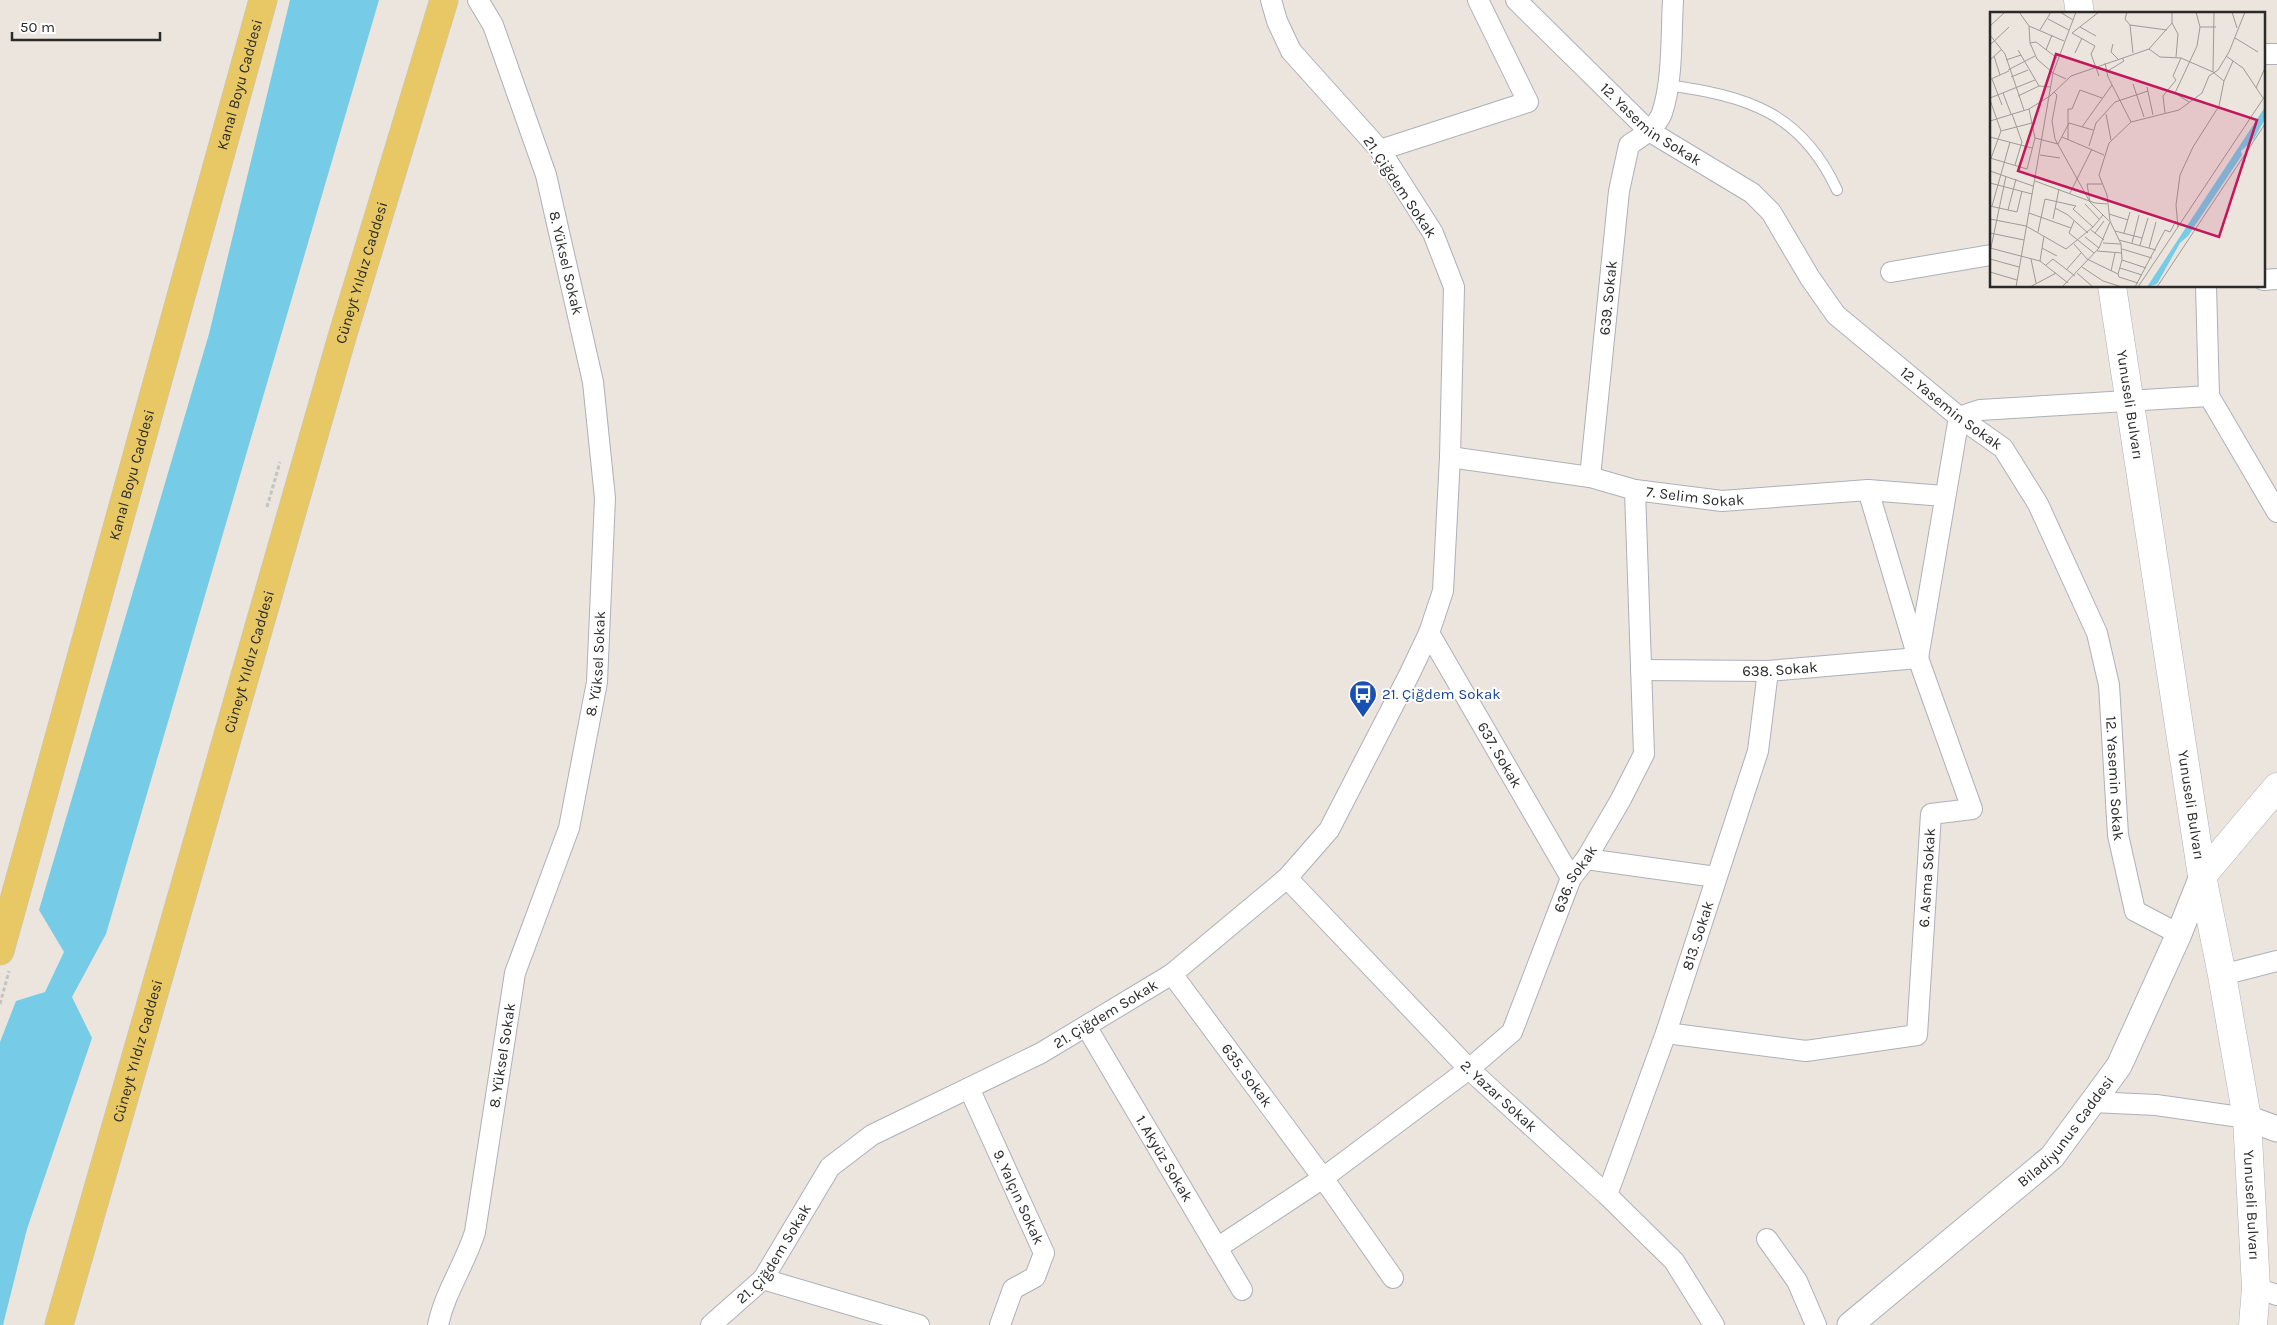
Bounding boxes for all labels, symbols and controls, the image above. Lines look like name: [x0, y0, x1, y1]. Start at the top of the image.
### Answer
scale bar: [12, 10, 160, 42]
inset map: [1990, 12, 2264, 288]
street label: Kanal Boyu Caddesi: [213, 17, 266, 152]
text: 50 m: [20, 18, 55, 36]
street label: 12. Yasemin Sokak: [1596, 79, 1705, 169]
street label: 21. Çiğdem Sokak: [1359, 133, 1441, 241]
street label: Cüneyt Yıldız Caddesi: [332, 199, 391, 346]
street label: 8. Yüksel Sokak: [545, 209, 587, 317]
street label: 639. Sokak: [1595, 260, 1621, 336]
street label: Yunuseli Bulvarı: [2113, 349, 2147, 461]
street label: 12. Yasemin Sokak: [1896, 363, 2006, 454]
street label: Kanal Boyu Caddesi: [105, 407, 158, 542]
street label: 7. Selim Sokak: [1645, 482, 1745, 510]
street label: Cüneyt Yıldız Caddesi: [220, 588, 278, 735]
street label: 8. Yüksel Sokak: [582, 610, 609, 718]
street label: 638. Sokak: [1742, 658, 1818, 680]
bus stop icon: 21. Çiğdem Sokak: [1348, 679, 1378, 718]
place label: 21. Çiğdem Sokak: [1382, 685, 1501, 703]
street label: 12. Yasemin Sokak: [2102, 716, 2128, 842]
street label: 637. Sokak: [1474, 719, 1526, 791]
street label: Yunuseli Bulvarı: [2174, 749, 2208, 861]
street label: 6. Asma Sokak: [1915, 827, 1939, 928]
street label: 636. Sokak: [1550, 842, 1601, 915]
street label: 813. Sokak: [1678, 899, 1718, 972]
street label: 21. Çiğdem Sokak: [1050, 976, 1161, 1052]
street label: Cüneyt Yıldız Caddesi: [109, 978, 166, 1124]
street label: 8. Yüksel Sokak: [485, 1002, 519, 1109]
street label: 635. Sokak: [1218, 1040, 1276, 1111]
street label: 2. Yazar Sokak: [1457, 1057, 1541, 1136]
street label: Biladiyunus Caddesi: [2014, 1072, 2118, 1191]
street label: 1. Akyüz Sokak: [1132, 1112, 1197, 1205]
street label: 9. Yalçın Sokak: [989, 1147, 1048, 1247]
street label: Yunuseli Bulvarı: [2240, 1149, 2264, 1261]
street label: 21. Çiğdem Sokak: [732, 1201, 815, 1307]

